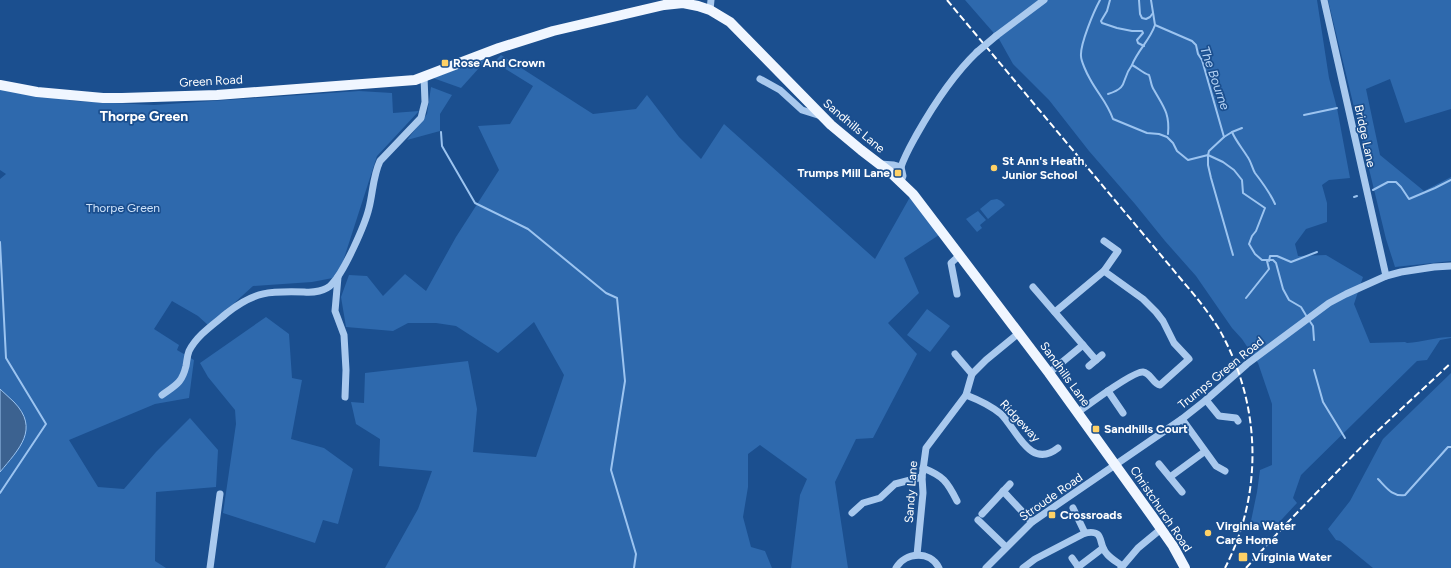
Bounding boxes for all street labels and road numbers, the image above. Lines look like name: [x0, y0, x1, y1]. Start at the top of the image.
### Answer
street label: Green Road: [179, 72, 243, 90]
street label: Sandhills Lane: [820, 96, 888, 156]
street label: Bridge Lane: [1352, 104, 1379, 169]
street label: Trumps Green Road: [1175, 334, 1267, 412]
street label: Sandhills Lane: [1037, 339, 1093, 409]
street label: Ridgeway: [997, 397, 1043, 445]
street label: Sandy Lane: [902, 460, 920, 523]
street label: Christchurch Road: [1127, 464, 1195, 554]
street label: Stroude Road: [1017, 470, 1085, 524]

